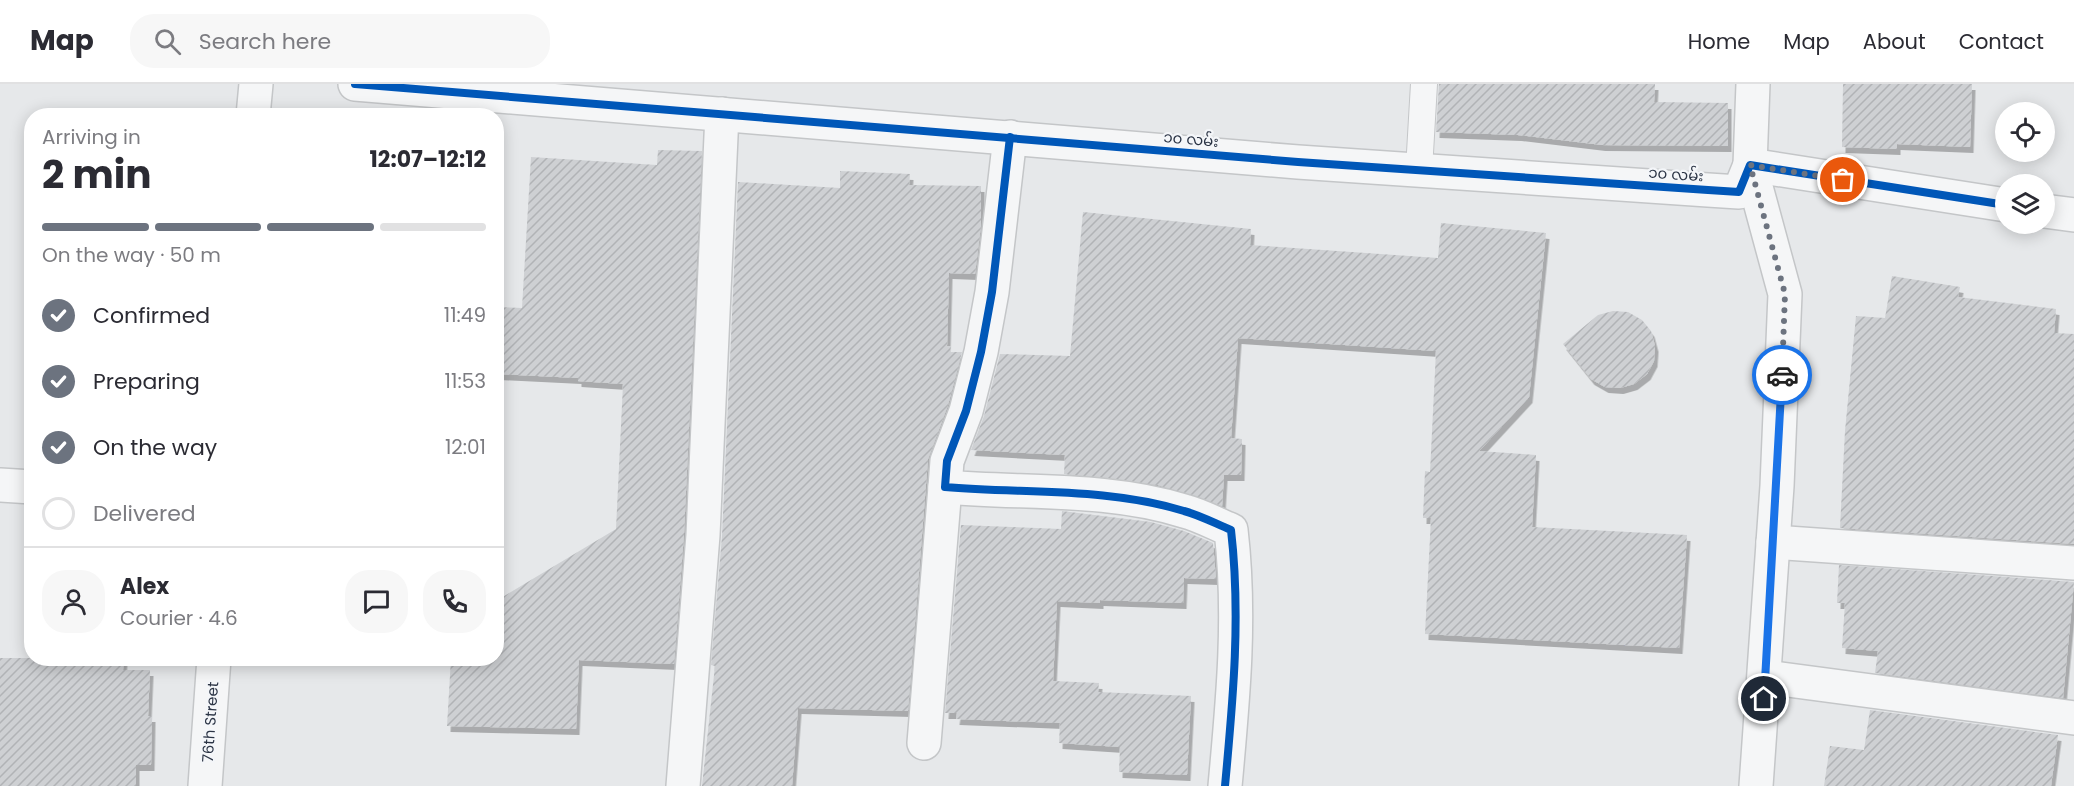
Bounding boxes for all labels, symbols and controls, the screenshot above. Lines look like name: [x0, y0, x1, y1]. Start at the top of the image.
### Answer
search box: [130, 14, 550, 68]
text: Map: [30, 21, 94, 60]
icon: search: [151, 25, 184, 58]
text: Search here: [199, 26, 331, 57]
text: Home: [1688, 27, 1750, 56]
text: Map: [1783, 27, 1830, 56]
text: About: [1863, 27, 1926, 56]
text: Contact: [1959, 27, 2044, 56]
map controls: [1995, 102, 2055, 234]
button: locate: [1995, 102, 2055, 162]
text: Arriving in: [42, 123, 141, 151]
street label: ၁၀ လမ်း: [1163, 126, 1219, 152]
text: 12:07–12:12: [370, 144, 486, 175]
text: 2 min: [42, 147, 152, 202]
pin: [1817, 154, 1868, 205]
street label: ၁၀ လမ်း: [1648, 162, 1704, 186]
icon: bag: [1826, 163, 1859, 196]
button: layers: [1995, 174, 2055, 234]
text: On the way · 50 m: [42, 241, 221, 269]
icon: check: [42, 299, 75, 332]
text: Confirmed: [93, 300, 210, 331]
text: 11:49: [444, 301, 486, 329]
courier: [1752, 345, 1812, 405]
icon: car: [1766, 359, 1799, 392]
icon: check: [42, 365, 75, 398]
text: Preparing: [93, 366, 200, 397]
text: 11:53: [445, 367, 486, 395]
icon: check: [42, 431, 75, 464]
text: On the way: [93, 432, 217, 463]
text: 12:01: [445, 433, 486, 461]
text: Delivered: [93, 498, 196, 529]
button: person: [42, 570, 105, 633]
button: chat: [345, 570, 408, 633]
button: phone: [423, 570, 486, 633]
text: Alex: [120, 571, 169, 602]
text: Courier · 4.6: [120, 604, 238, 632]
pin: [1738, 673, 1789, 724]
street label: 76th Street: [197, 681, 223, 763]
icon: home: [1747, 682, 1780, 715]

